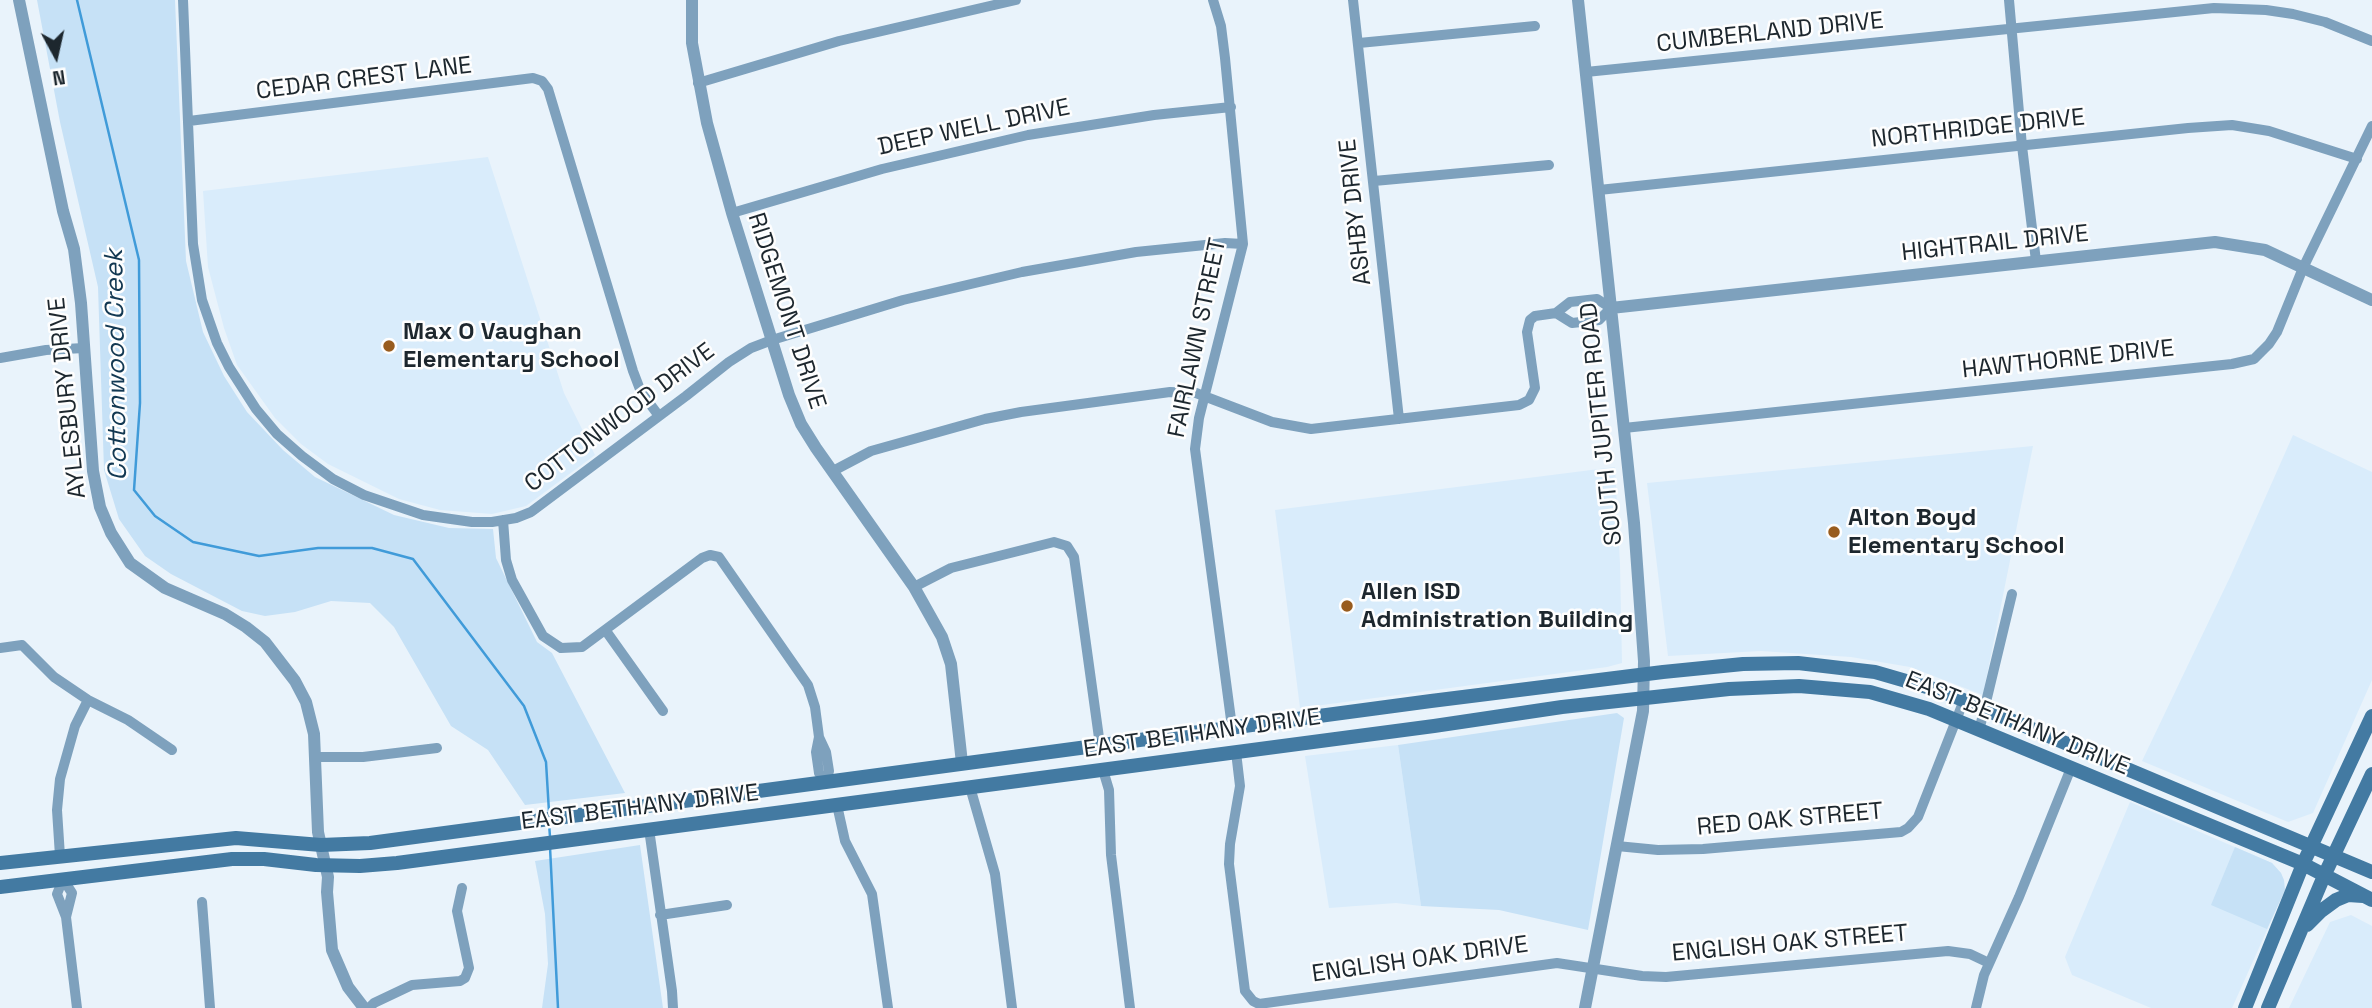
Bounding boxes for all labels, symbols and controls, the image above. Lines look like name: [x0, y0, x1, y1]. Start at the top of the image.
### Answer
street label: CUMBERLAND DRIVE: [1655, 7, 1885, 59]
north arrow: [21, 21, 91, 91]
street label: CEDAR CREST LANE: [255, 51, 473, 107]
text: N: [51, 64, 67, 91]
street label: DEEP WELL DRIVE: [875, 94, 1073, 162]
street label: NORTHRIDGE DRIVE: [1870, 103, 2086, 155]
street label: ASHBY DRIVE: [1334, 137, 1378, 287]
street label: RIDGEMONT DRIVE: [741, 209, 831, 413]
street label: HIGHTRAIL DRIVE: [1900, 220, 2090, 268]
street label: FAIRLAWN STREET: [1163, 236, 1233, 440]
water label: Cottonwood Creek: [99, 249, 135, 481]
street label: AYLESBURY DRIVE: [43, 296, 93, 500]
street label: SOUTH JUPITER ROAD: [1575, 301, 1629, 547]
place label: Max O Vaughan Elementary School: [403, 318, 620, 374]
street label: HAWTHORNE DRIVE: [1960, 335, 2176, 385]
street label: COTTONWOOD DRIVE: [520, 337, 720, 499]
marker: Max O Vaughan Elementary School: [381, 338, 397, 354]
place label: Alton Boyd Elementary School: [1848, 504, 2065, 560]
marker: Alton Boyd Elementary School: [1826, 524, 1842, 540]
place label: Allen ISD Administration Building: [1361, 578, 1633, 634]
marker: Allen ISD Administration Building: [1339, 598, 1355, 614]
street label: EAST BETHANY DRIVE: [1901, 666, 2133, 782]
street label: EAST BETHANY DRIVE: [1082, 703, 1322, 765]
street label: EAST BETHANY DRIVE: [520, 779, 760, 837]
street label: RED OAK STREET: [1696, 798, 1884, 842]
street label: ENGLISH OAK STREET: [1671, 919, 1909, 969]
street label: ENGLISH OAK DRIVE: [1310, 931, 1530, 989]

